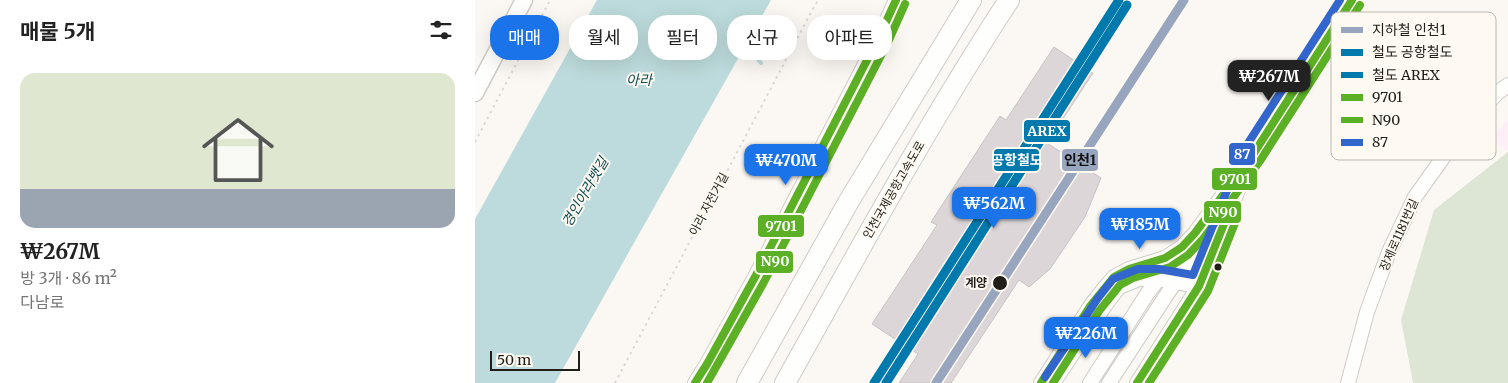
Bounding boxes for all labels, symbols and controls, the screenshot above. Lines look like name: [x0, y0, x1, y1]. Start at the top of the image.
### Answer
legend: [1331, 12, 1496, 160]
chip: 매매: [490, 15, 559, 60]
chip: 월세: [569, 15, 638, 60]
chip: 필터: [648, 15, 717, 60]
chip: 신규: [727, 15, 797, 60]
chip: 아파트: [807, 15, 892, 60]
icon: filters: [427, 16, 455, 44]
text: 매물 5개: [20, 18, 95, 45]
text: 지하철 인천1: [1372, 21, 1446, 39]
text: 철도 공항철도: [1372, 43, 1453, 61]
pin: ₩267M: [1234, 59, 1304, 102]
text: ₩267M: [1239, 66, 1299, 86]
text: 철도 AREX: [1372, 66, 1440, 84]
water label: 아라: [626, 71, 654, 89]
text: 9701: [1372, 88, 1403, 106]
icon: home: [193, 105, 283, 195]
text: N90: [1372, 111, 1400, 129]
line badge: AREX: [1023, 119, 1071, 143]
text: AREX: [1026, 122, 1068, 140]
text: 87: [1372, 133, 1388, 151]
street label: 인천국제공항고속도로: [859, 138, 928, 241]
line badge: 87: [1228, 142, 1256, 166]
pin: ₩470M: [751, 144, 821, 186]
text: 87: [1234, 145, 1250, 163]
line badge: 공항철도: [993, 148, 1040, 172]
line badge: 인천1: [1061, 148, 1099, 172]
text: ₩470M: [755, 150, 817, 170]
text: 공항철도: [991, 151, 1043, 169]
text: 인천1: [1064, 151, 1097, 169]
water label: 경인아라뱃길: [558, 153, 613, 230]
line badge: 9701: [1211, 167, 1258, 191]
street label: 아라 자전거길: [686, 170, 731, 238]
text: 9701: [1219, 170, 1251, 188]
pin: ₩562M: [959, 186, 1029, 229]
text: ₩562M: [963, 193, 1025, 213]
street label: 장제로1181번길: [1376, 196, 1421, 273]
line badge: N90: [1203, 200, 1242, 224]
text: N90: [1209, 203, 1237, 221]
pin: ₩185M: [1105, 208, 1175, 250]
line badge: 9701: [757, 214, 805, 238]
text: ₩185M: [1110, 214, 1170, 234]
text: 9701: [765, 217, 797, 235]
text: ₩267M: [20, 238, 100, 265]
line badge: N90: [755, 250, 794, 274]
text: N90: [761, 252, 789, 270]
unlabelled marker: [1213, 262, 1223, 272]
text: 방 3개 · 86 m²: [20, 268, 117, 288]
marker: 계양: [991, 274, 1009, 292]
place label: 계양: [965, 275, 987, 290]
text: 다남로: [20, 292, 64, 312]
pin: ₩226M: [1051, 316, 1121, 359]
text: ₩226M: [1055, 323, 1117, 343]
scale bar: [490, 348, 580, 371]
text: 50 m: [497, 351, 531, 369]

